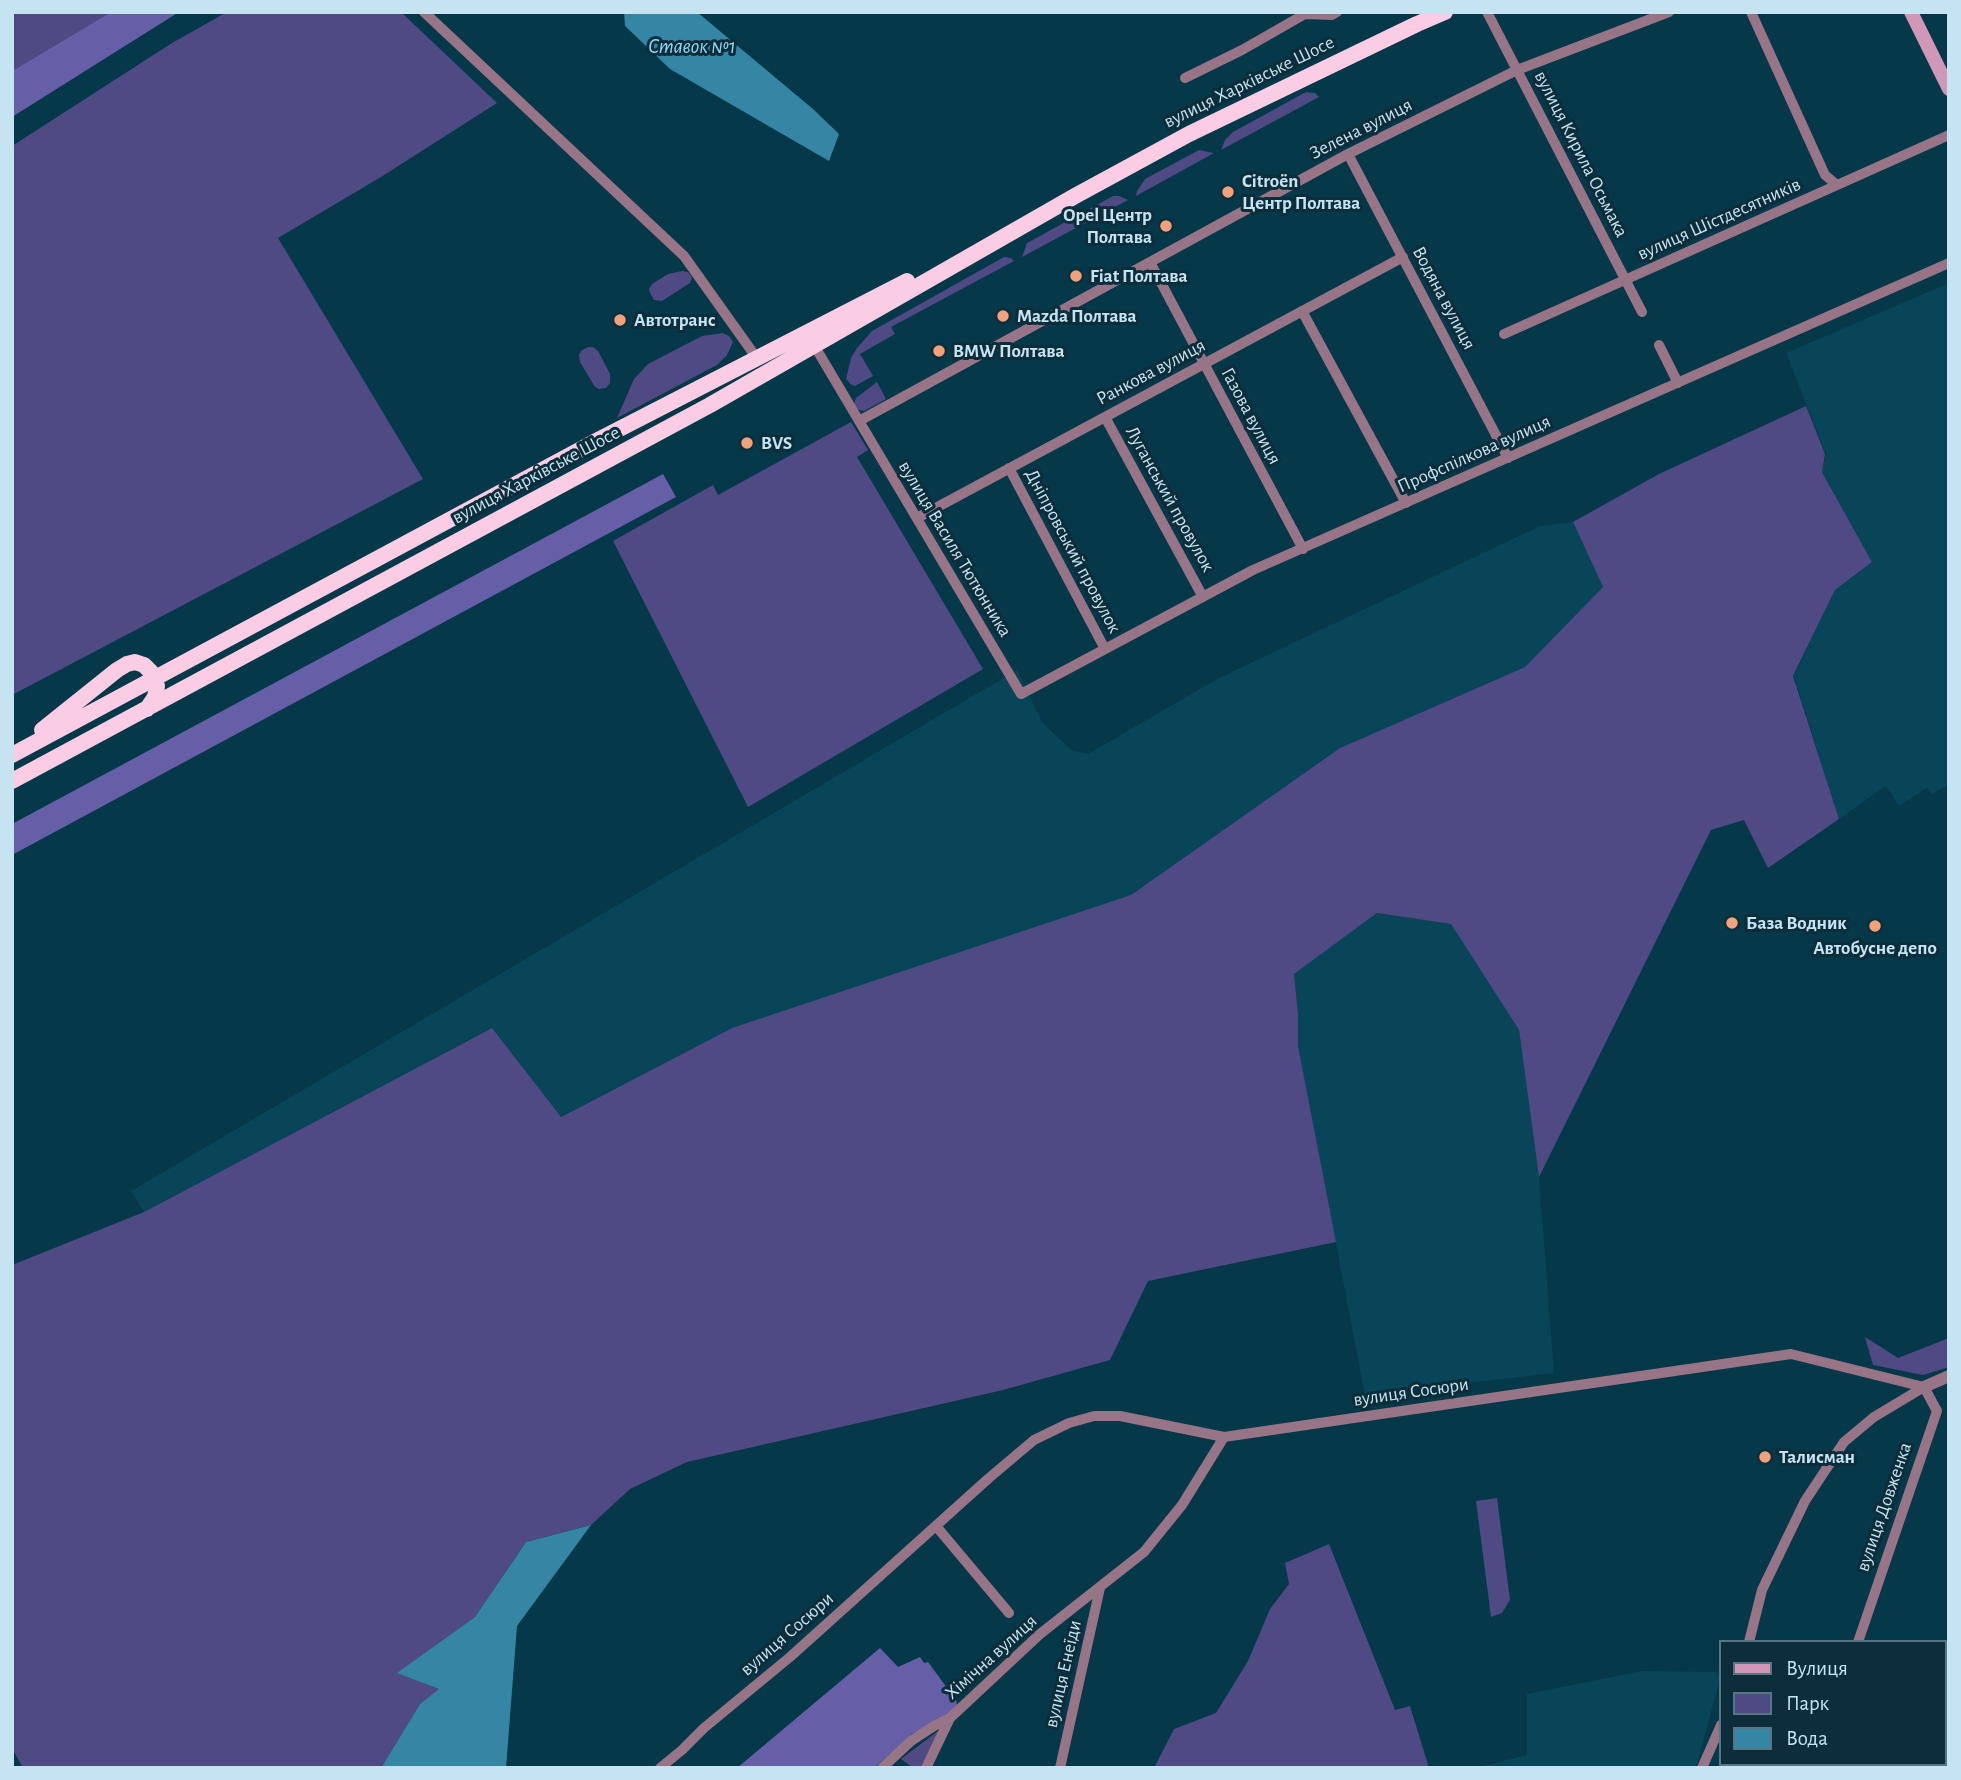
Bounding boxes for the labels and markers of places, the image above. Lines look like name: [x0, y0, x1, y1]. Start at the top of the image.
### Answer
place label: Citroën Центр Полтава: [1242, 170, 1360, 214]
marker: Citroën Центр Полтава: [1220, 184, 1236, 200]
place label: Opel Центр Полтава: [1063, 204, 1152, 248]
marker: Opel Центр Полтава: [1158, 218, 1174, 234]
place label: Fiat Полтава: [1090, 265, 1188, 287]
marker: Fiat Полтава: [1068, 268, 1084, 284]
place label: Mazda Полтава: [1017, 305, 1137, 327]
marker: Mazda Полтава: [995, 308, 1011, 324]
place label: Автотранс: [634, 309, 716, 331]
marker: Автотранс: [612, 312, 628, 328]
place label: BMW Полтава: [953, 340, 1065, 362]
marker: BMW Полтава: [931, 343, 947, 359]
place label: BVS: [761, 432, 792, 454]
marker: BVS: [739, 435, 755, 451]
place label: База Водник: [1746, 912, 1847, 934]
marker: База Водник: [1724, 915, 1740, 931]
marker: Автобусне депо: [1867, 918, 1883, 934]
place label: Автобусне депо: [1813, 937, 1937, 959]
place label: Талисман: [1779, 1446, 1855, 1468]
marker: Талисман: [1757, 1449, 1773, 1465]

